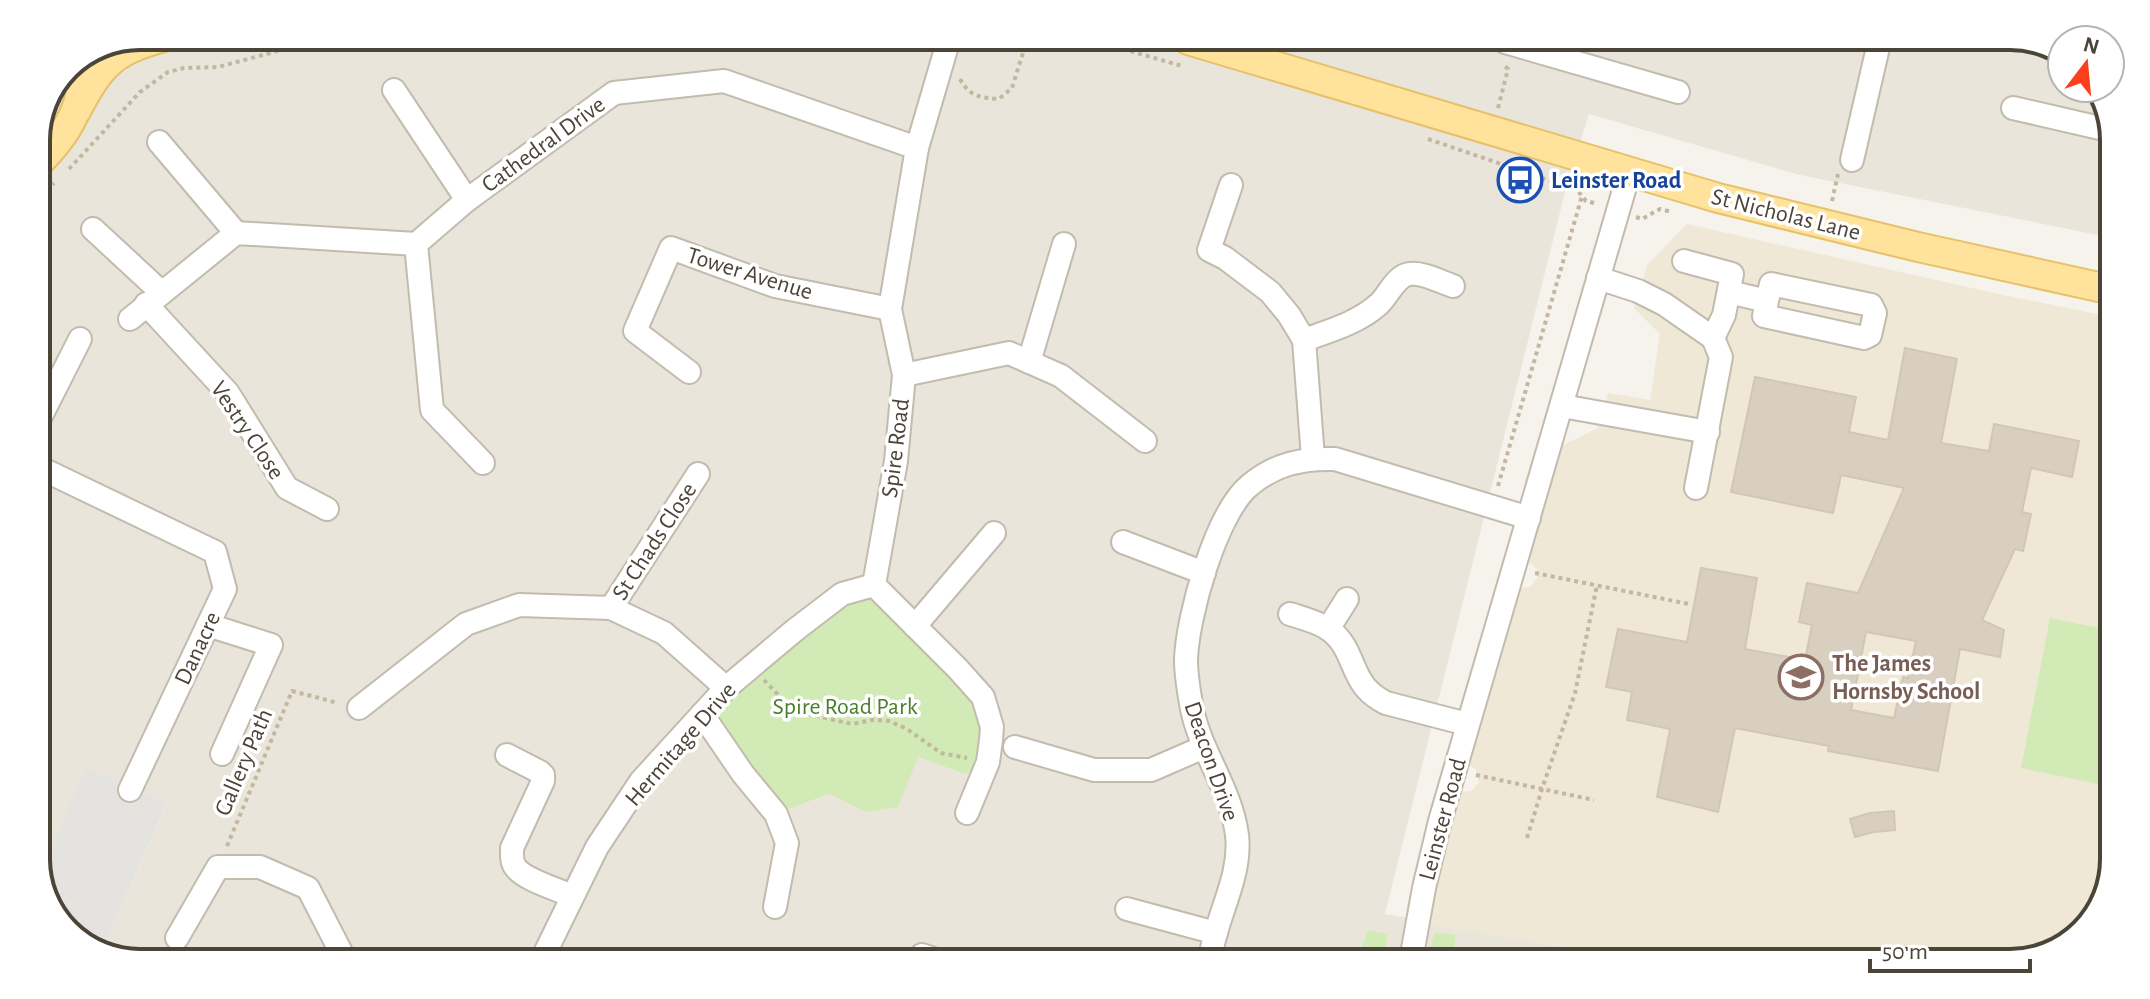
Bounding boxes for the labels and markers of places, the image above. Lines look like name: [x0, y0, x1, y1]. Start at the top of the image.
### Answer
bus stop icon: Leinster Road: [1496, 156, 1544, 204]
place label: Leinster Road: [1551, 169, 1682, 193]
place label: The James Hornsby School: [1832, 652, 1980, 704]
school or university icon: The James Hornsby School: [1777, 653, 1825, 701]

